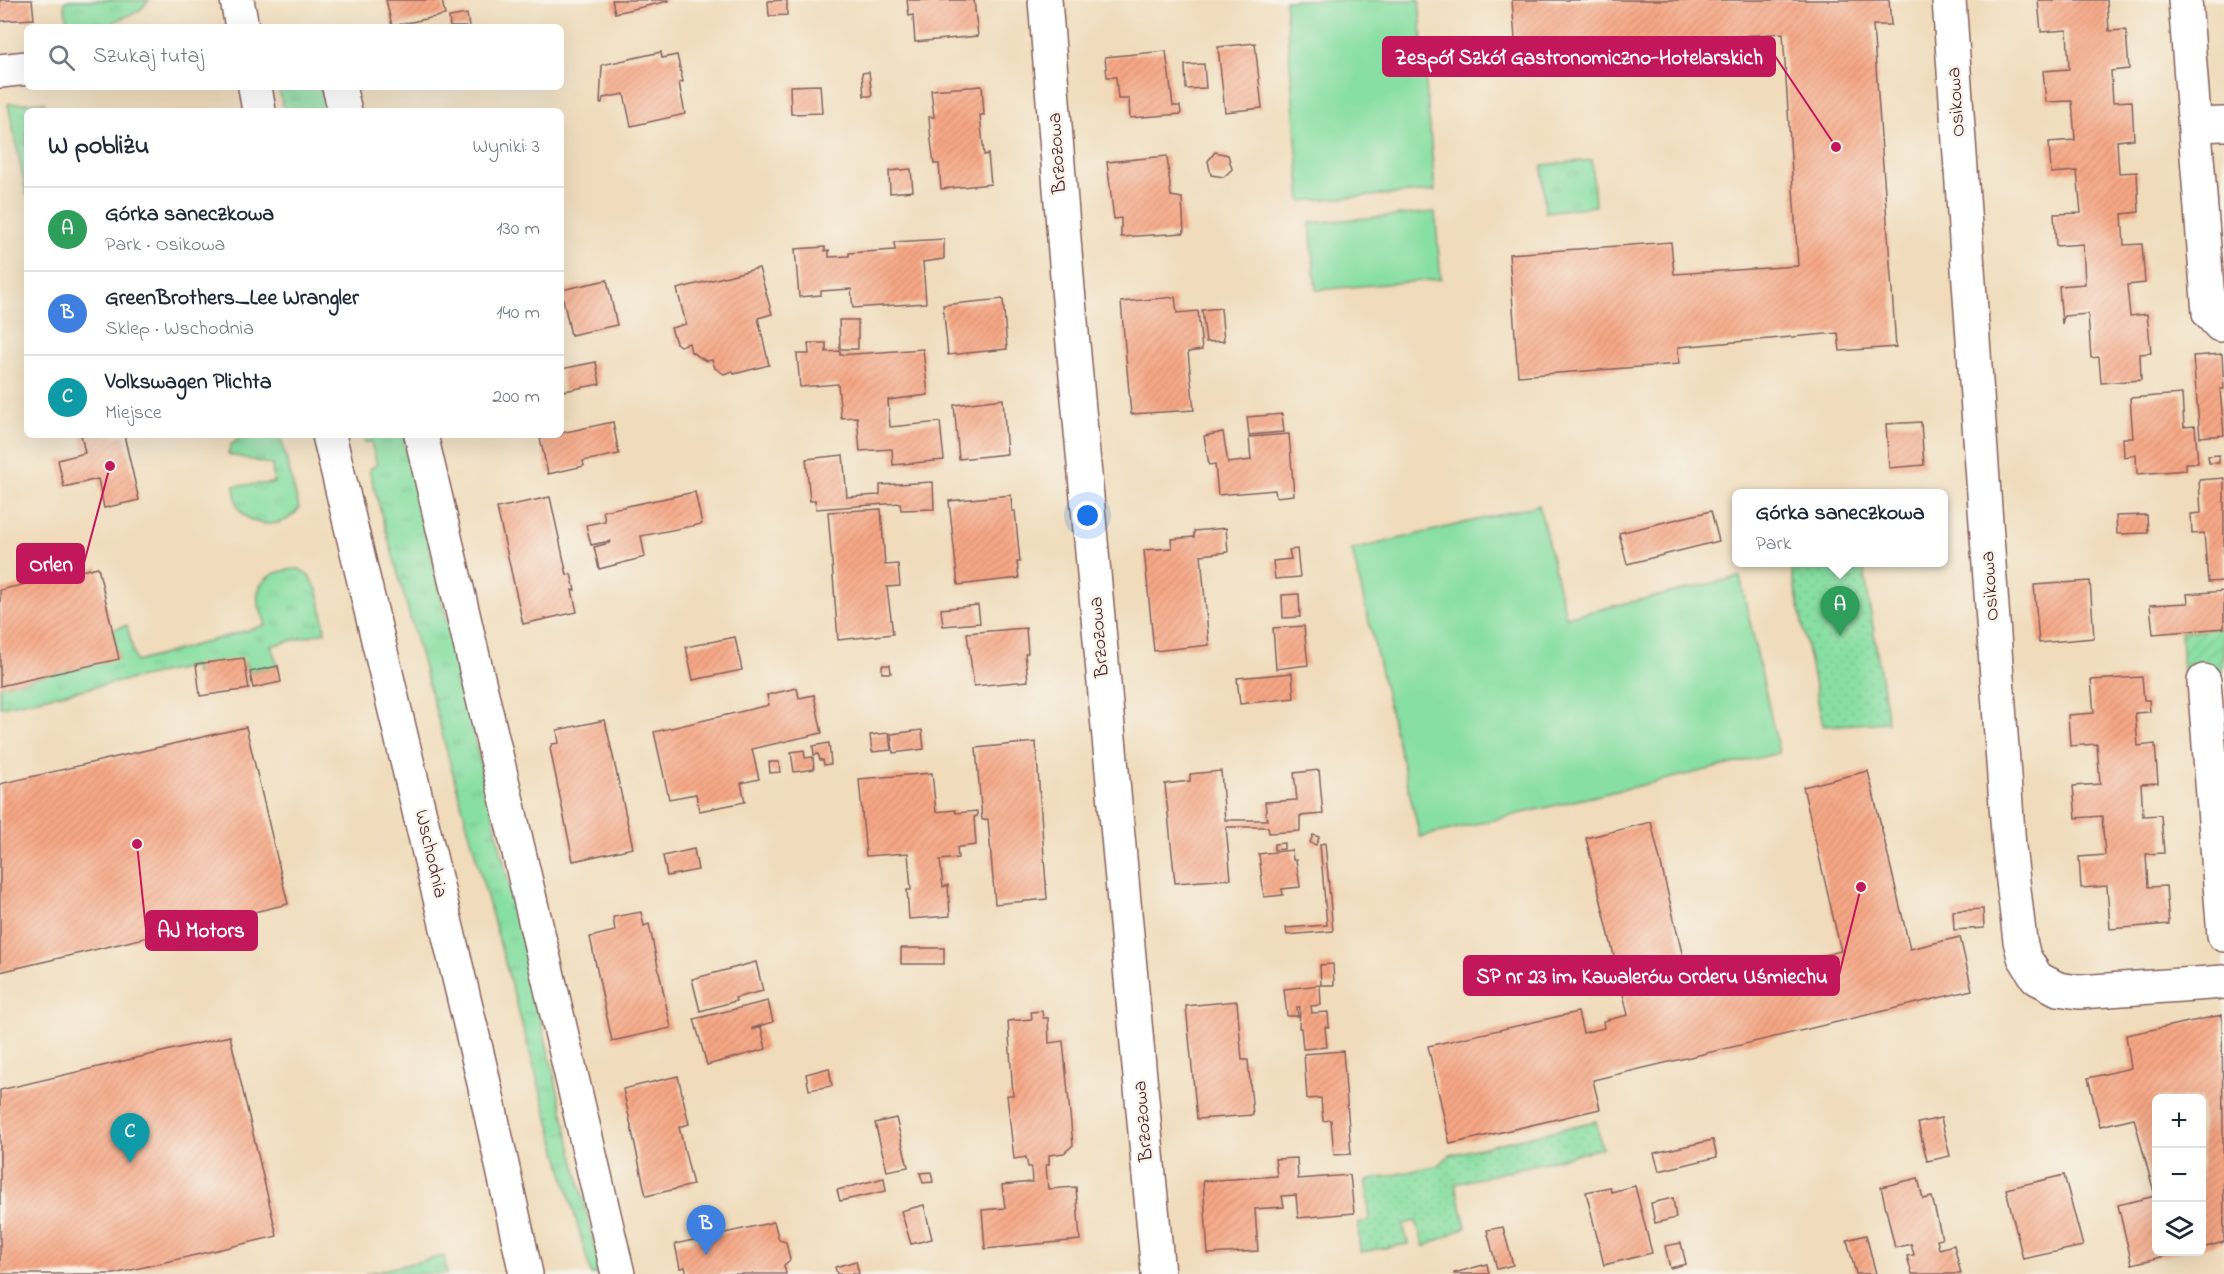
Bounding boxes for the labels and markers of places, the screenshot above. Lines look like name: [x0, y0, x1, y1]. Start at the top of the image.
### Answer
callout: Zespół Szkół Gastronomiczno-Hotelarskich: [1383, 37, 1775, 76]
callout: Orlen: [17, 544, 84, 583]
pin: A: [1820, 586, 1860, 636]
callout: AJ Motors: [146, 911, 257, 950]
callout: SP nr 23 im. Kawalerów Orderu Uśmiechu: [1464, 956, 1839, 995]
pin: C: [110, 1114, 150, 1163]
pin: B: [686, 1206, 726, 1255]

